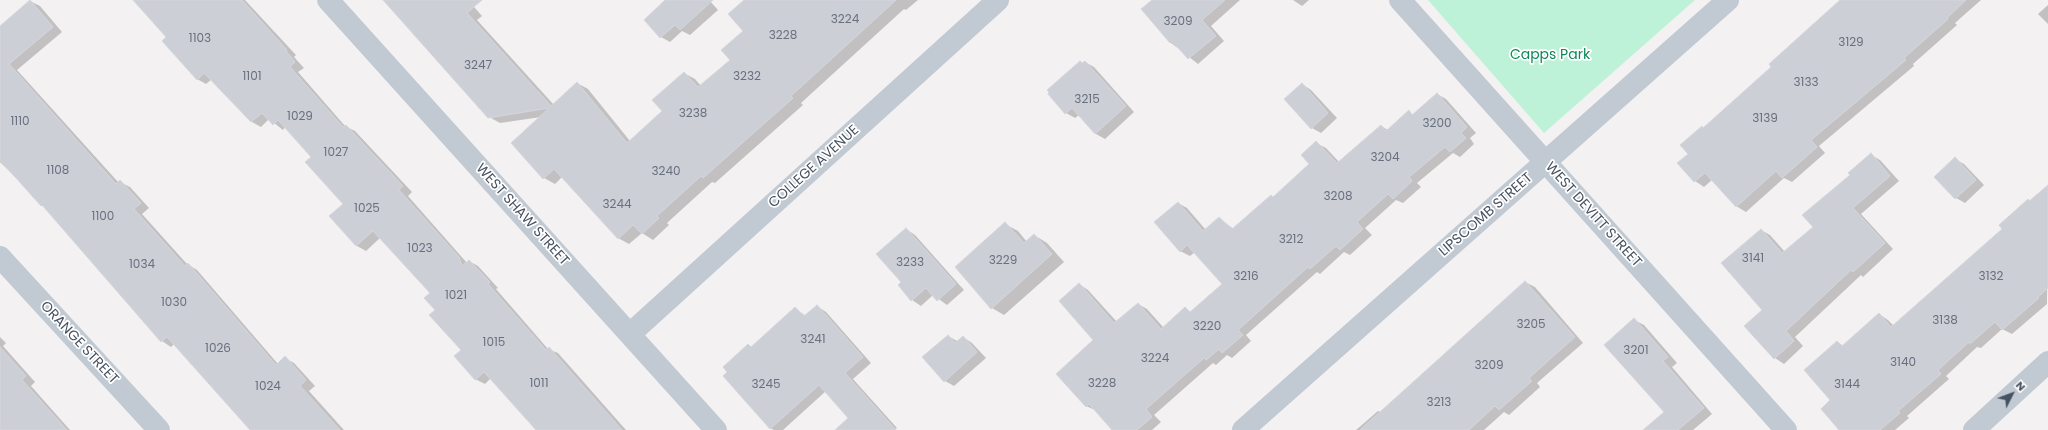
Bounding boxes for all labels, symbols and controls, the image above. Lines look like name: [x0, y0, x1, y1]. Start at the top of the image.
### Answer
house number: 3224: [831, 13, 859, 27]
house number: 3209: [1163, 15, 1193, 29]
house number: 3228: [769, 29, 797, 43]
house number: 1103: [189, 32, 211, 46]
house number: 3129: [1838, 36, 1864, 50]
park label: Capps Park: [1510, 47, 1590, 63]
house number: 3247: [464, 59, 492, 73]
house number: 1101: [242, 70, 262, 84]
house number: 3232: [733, 70, 761, 84]
house number: 3133: [1793, 76, 1819, 90]
house number: 3215: [1074, 93, 1100, 107]
house number: 3238: [679, 107, 707, 121]
house number: 1029: [287, 110, 313, 124]
house number: 3139: [1752, 112, 1778, 126]
house number: 1110: [10, 115, 30, 129]
house number: 3200: [1422, 117, 1452, 131]
street label: COLLEGE AVENUE: [765, 122, 863, 212]
house number: 1027: [324, 146, 348, 160]
house number: 3204: [1370, 151, 1400, 165]
street label: WEST DEVITT STREET: [1541, 159, 1645, 271]
street label: WEST SHAW STREET: [472, 161, 572, 269]
house number: 1108: [47, 164, 69, 178]
house number: 3240: [651, 165, 681, 179]
street label: LIPSCOMB STREET: [1436, 170, 1536, 260]
house number: 3208: [1323, 190, 1353, 204]
house number: 3244: [602, 198, 632, 212]
house number: 1025: [354, 202, 380, 216]
house number: 1100: [92, 210, 114, 224]
house number: 3212: [1279, 233, 1303, 247]
house number: 1023: [407, 242, 433, 256]
house number: 3141: [1742, 252, 1764, 266]
house number: 3229: [989, 254, 1017, 268]
house number: 3233: [896, 256, 924, 270]
house number: 1034: [129, 258, 155, 272]
house number: 3216: [1233, 270, 1259, 284]
house number: 3132: [1979, 270, 2003, 284]
house number: 1021: [445, 289, 467, 303]
house number: 1030: [161, 296, 187, 310]
street label: ORANGE STREET: [36, 298, 122, 388]
house number: 3138: [1932, 314, 1958, 328]
house number: 3205: [1516, 318, 1546, 332]
house number: 3220: [1193, 320, 1221, 334]
house number: 3241: [800, 333, 826, 347]
house number: 1015: [483, 336, 505, 350]
house number: 1026: [205, 342, 231, 356]
house number: 3201: [1623, 344, 1649, 358]
house number: 3224: [1141, 352, 1169, 366]
house number: 3140: [1890, 356, 1916, 370]
house number: 3209: [1474, 359, 1504, 373]
north arrow: [1992, 374, 2032, 414]
house number: 1011: [529, 377, 549, 391]
house number: 3228: [1088, 377, 1116, 391]
house number: 3245: [751, 378, 781, 392]
house number: 3144: [1834, 378, 1860, 392]
text: N: [2012, 378, 2030, 394]
house number: 1024: [255, 380, 281, 394]
house number: 3213: [1427, 396, 1451, 410]

